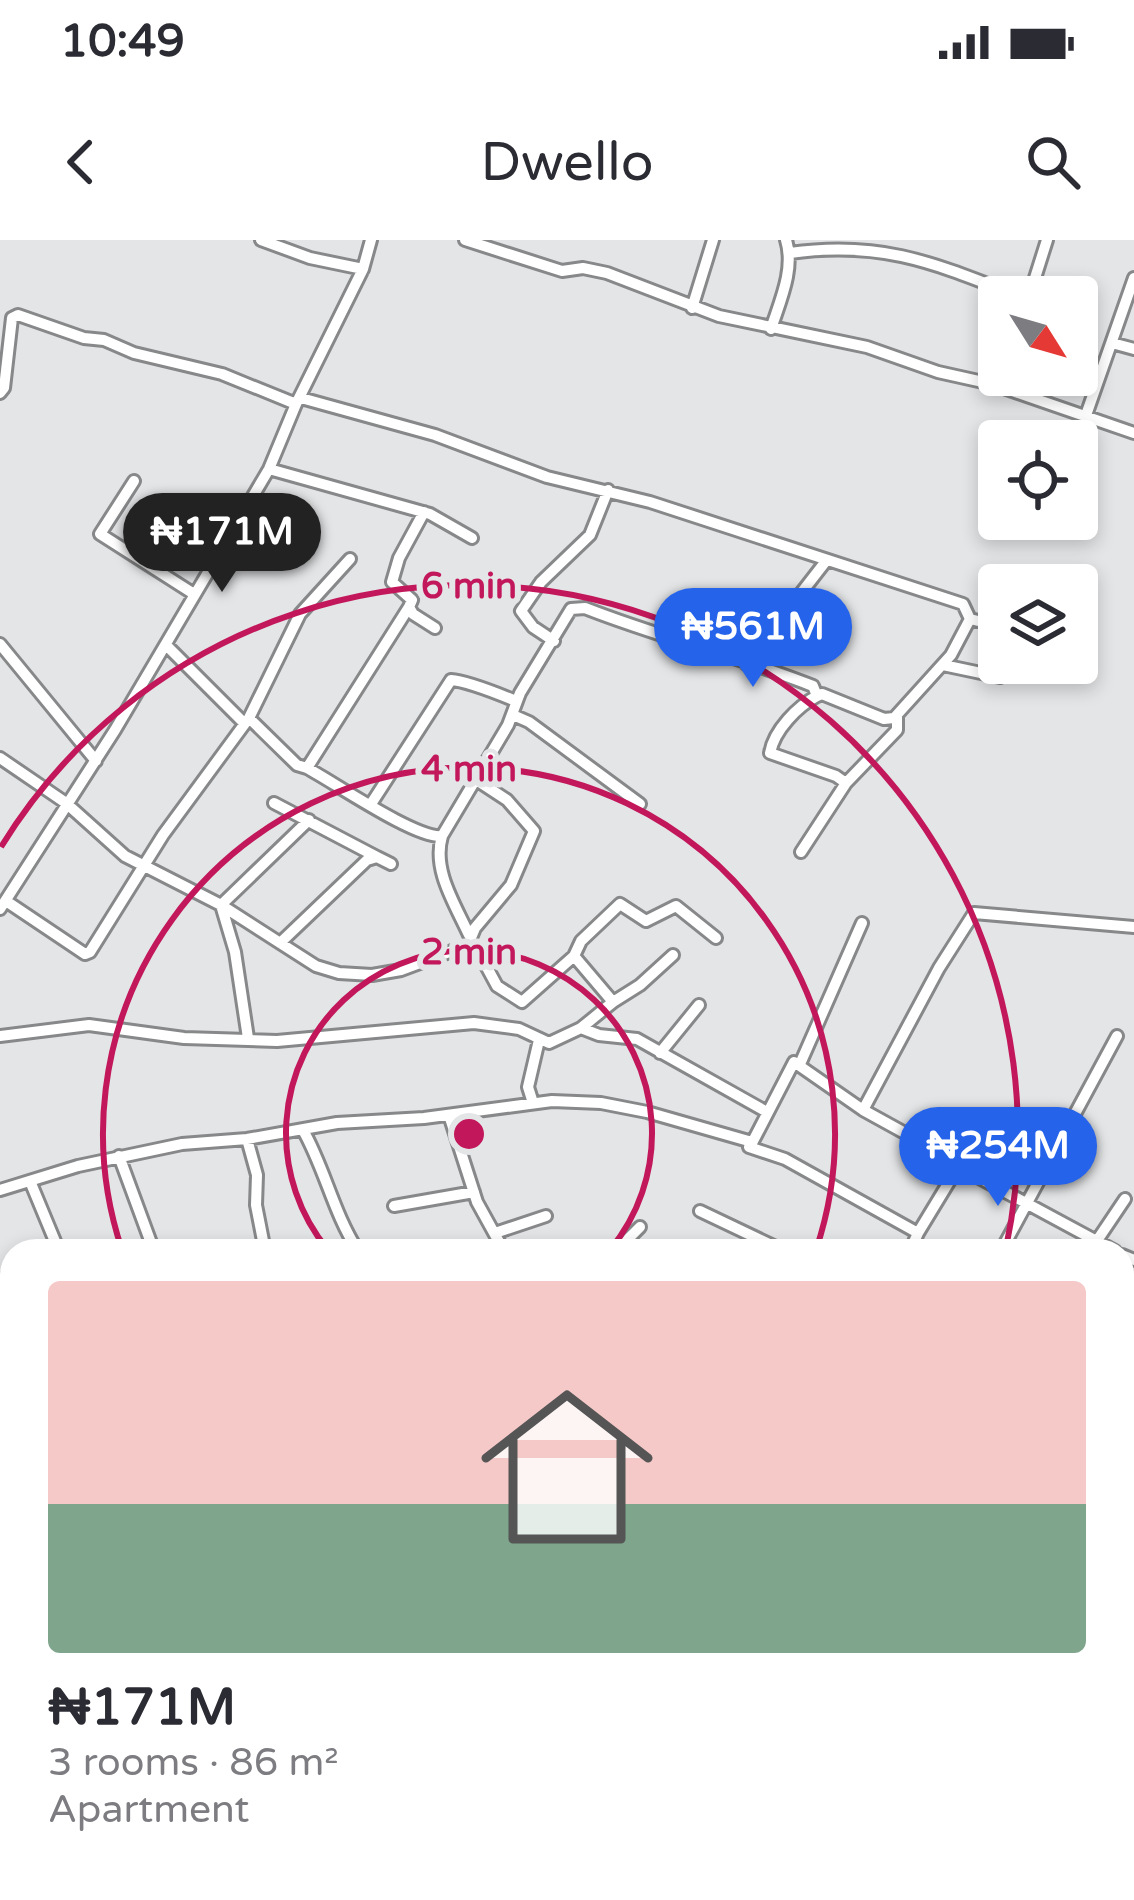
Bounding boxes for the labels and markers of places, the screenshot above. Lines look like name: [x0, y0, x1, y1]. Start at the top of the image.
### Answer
pin: ₦171M: [138, 493, 306, 595]
pin: ₦561M: [669, 588, 837, 690]
pin: ₦254M: [914, 1107, 1082, 1209]
centre of rings: [448, 1113, 490, 1155]

